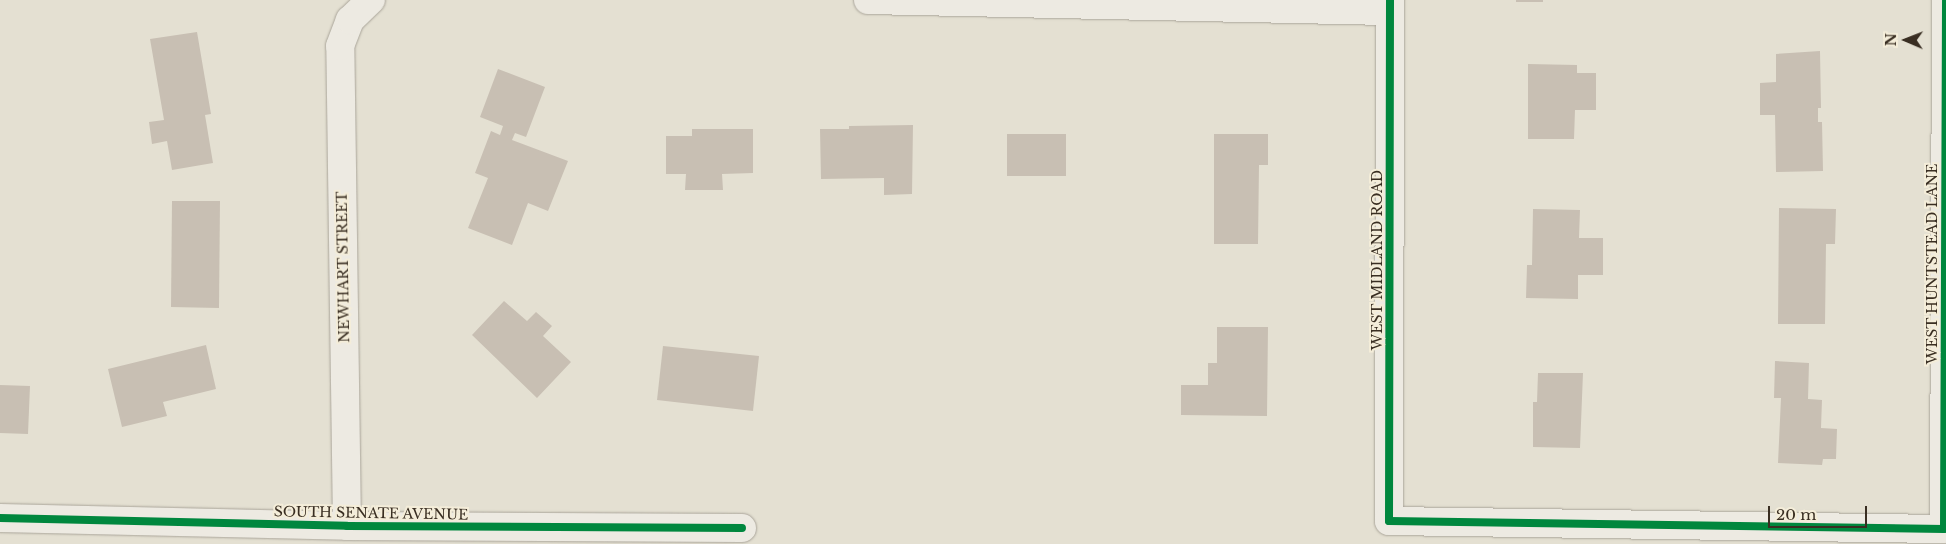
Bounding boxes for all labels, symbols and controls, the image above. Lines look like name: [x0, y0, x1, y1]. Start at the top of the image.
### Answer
north arrow: [1881, 15, 1931, 65]
text: N: [1882, 33, 1900, 46]
street label: WEST HUNTSTEAD LANE: [1924, 163, 1940, 365]
street label: WEST MIDLAND ROAD: [1369, 170, 1385, 350]
street label: NEWHART STREET: [333, 191, 353, 343]
scale bar: [1771, 496, 1870, 528]
street label: SOUTH SENATE AVENUE: [273, 503, 469, 523]
text: 20 m: [1776, 505, 1816, 524]

